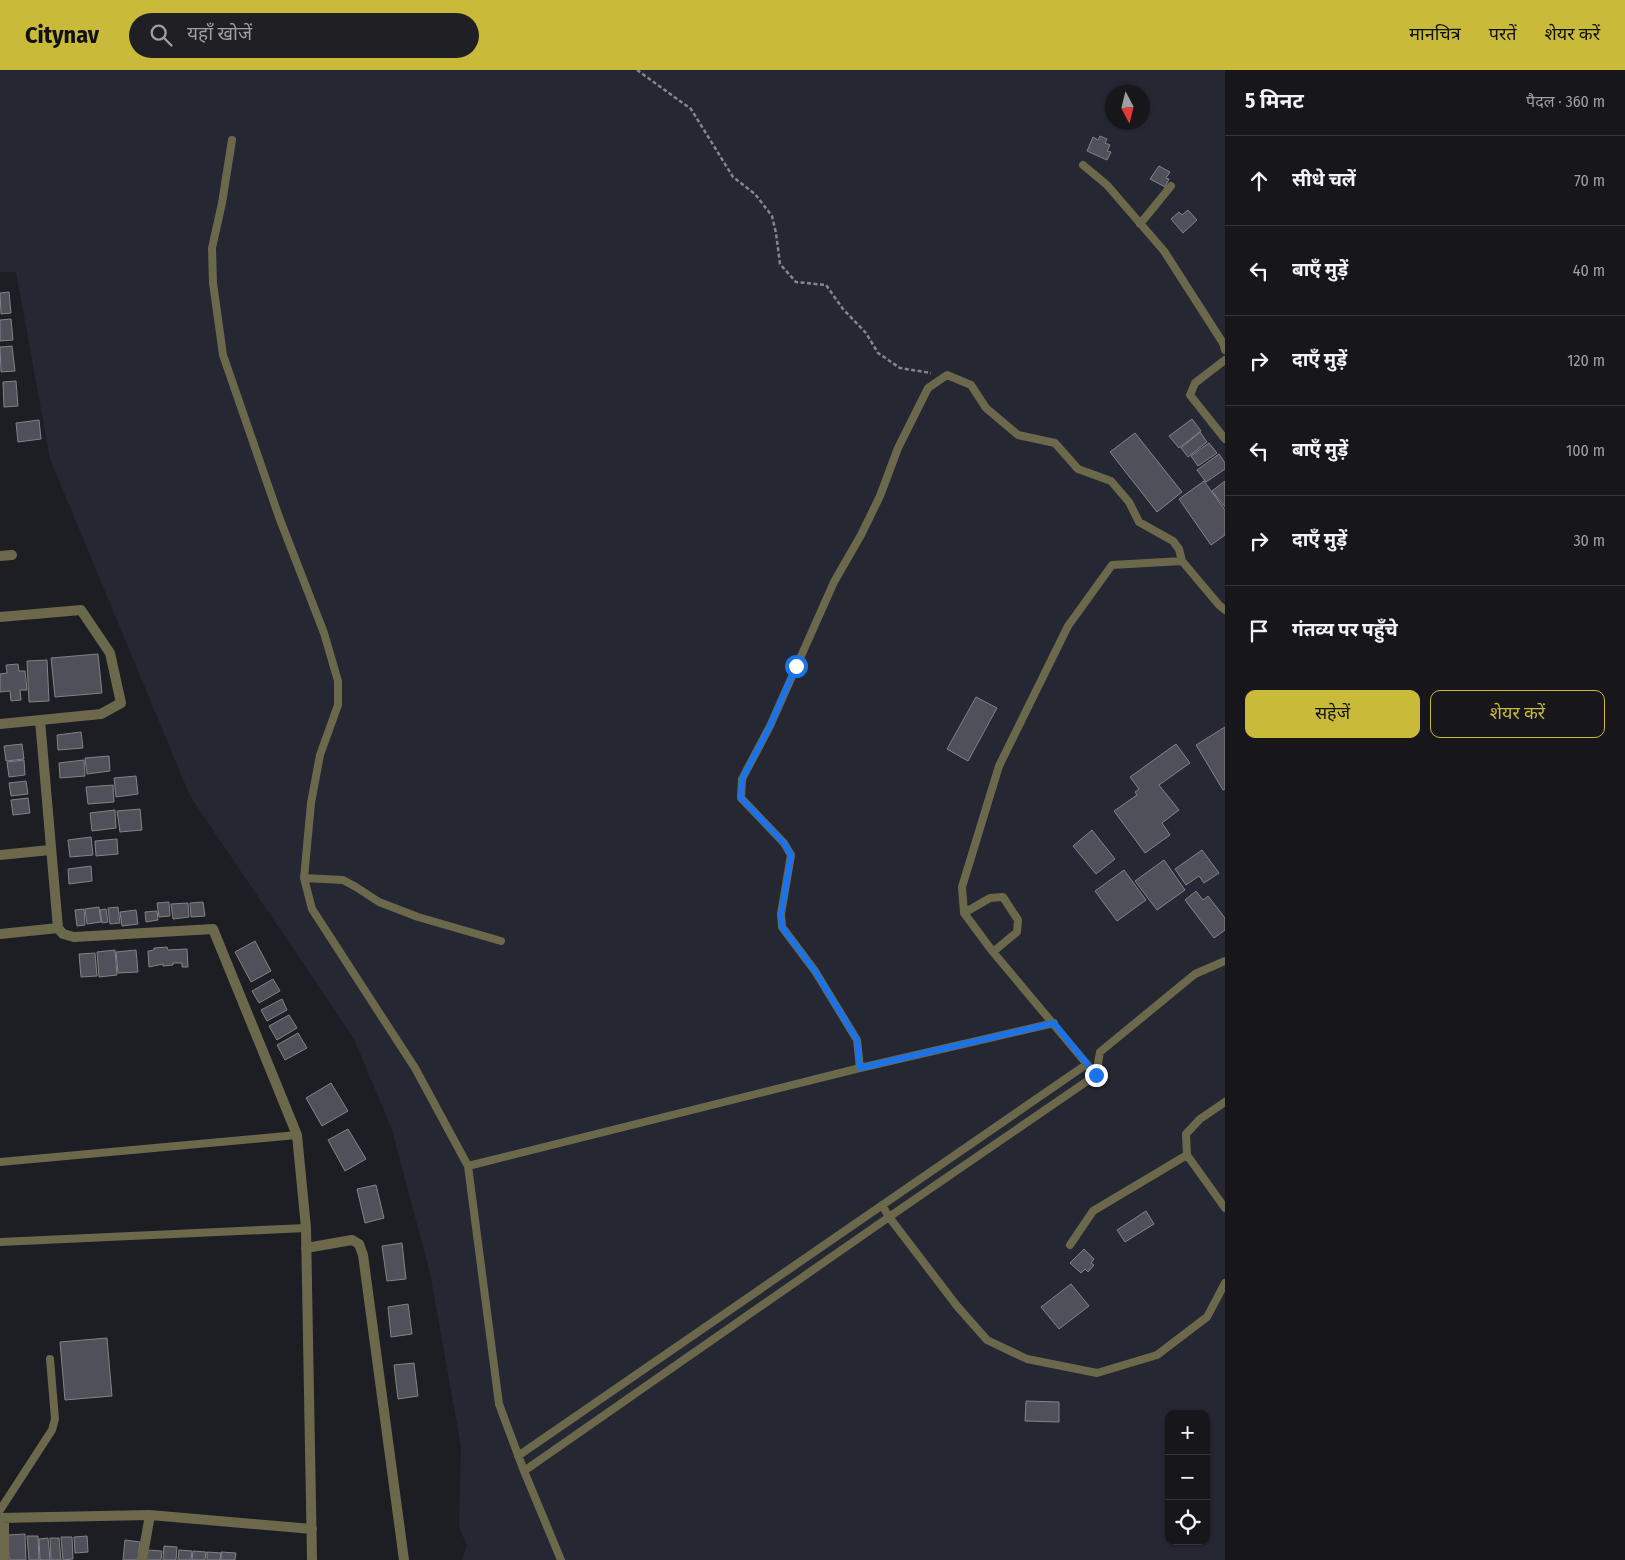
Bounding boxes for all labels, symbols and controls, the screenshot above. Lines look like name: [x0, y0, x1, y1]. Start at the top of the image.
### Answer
search box: [129, 13, 479, 58]
text: Citynav: [25, 21, 99, 49]
icon: search: [147, 21, 175, 49]
text: यहाँ खोजें: [187, 22, 252, 45]
text: मानचित्र: [1409, 23, 1461, 45]
text: परतें: [1489, 23, 1517, 45]
text: शेयर करें: [1545, 23, 1600, 45]
north arrow: [1105, 85, 1150, 130]
text: 5 मिनट: [1245, 88, 1304, 114]
text: पैदल · 360 m: [1526, 92, 1605, 111]
icon: ahead: [1245, 167, 1273, 195]
text: सीधे चलें: [1292, 168, 1356, 191]
text: 70 m: [1574, 171, 1605, 190]
icon: left: [1245, 257, 1273, 285]
text: बाएँ मुड़ें: [1292, 258, 1348, 281]
text: 40 m: [1573, 261, 1605, 280]
icon: right: [1245, 347, 1273, 375]
text: दाएँ मुड़ें: [1292, 348, 1347, 371]
text: 120 m: [1567, 351, 1605, 370]
icon: left: [1245, 437, 1273, 465]
text: बाएँ मुड़ें: [1292, 438, 1348, 461]
text: 100 m: [1566, 441, 1605, 460]
icon: right: [1245, 527, 1273, 555]
text: दाएँ मुड़ें: [1292, 528, 1347, 551]
text: 30 m: [1573, 531, 1605, 550]
icon: arrive: [1245, 617, 1273, 645]
text: गंतव्य पर पहुँचे: [1292, 618, 1398, 641]
route start: [785, 655, 808, 678]
button: सहेजें: [1245, 690, 1420, 738]
button: शेयर करें: [1430, 690, 1605, 738]
route end: [1085, 1064, 1108, 1087]
map controls: [1165, 1410, 1210, 1545]
button: +: [1165, 1410, 1210, 1455]
button: −: [1165, 1455, 1210, 1500]
button: locate: [1165, 1500, 1210, 1545]

